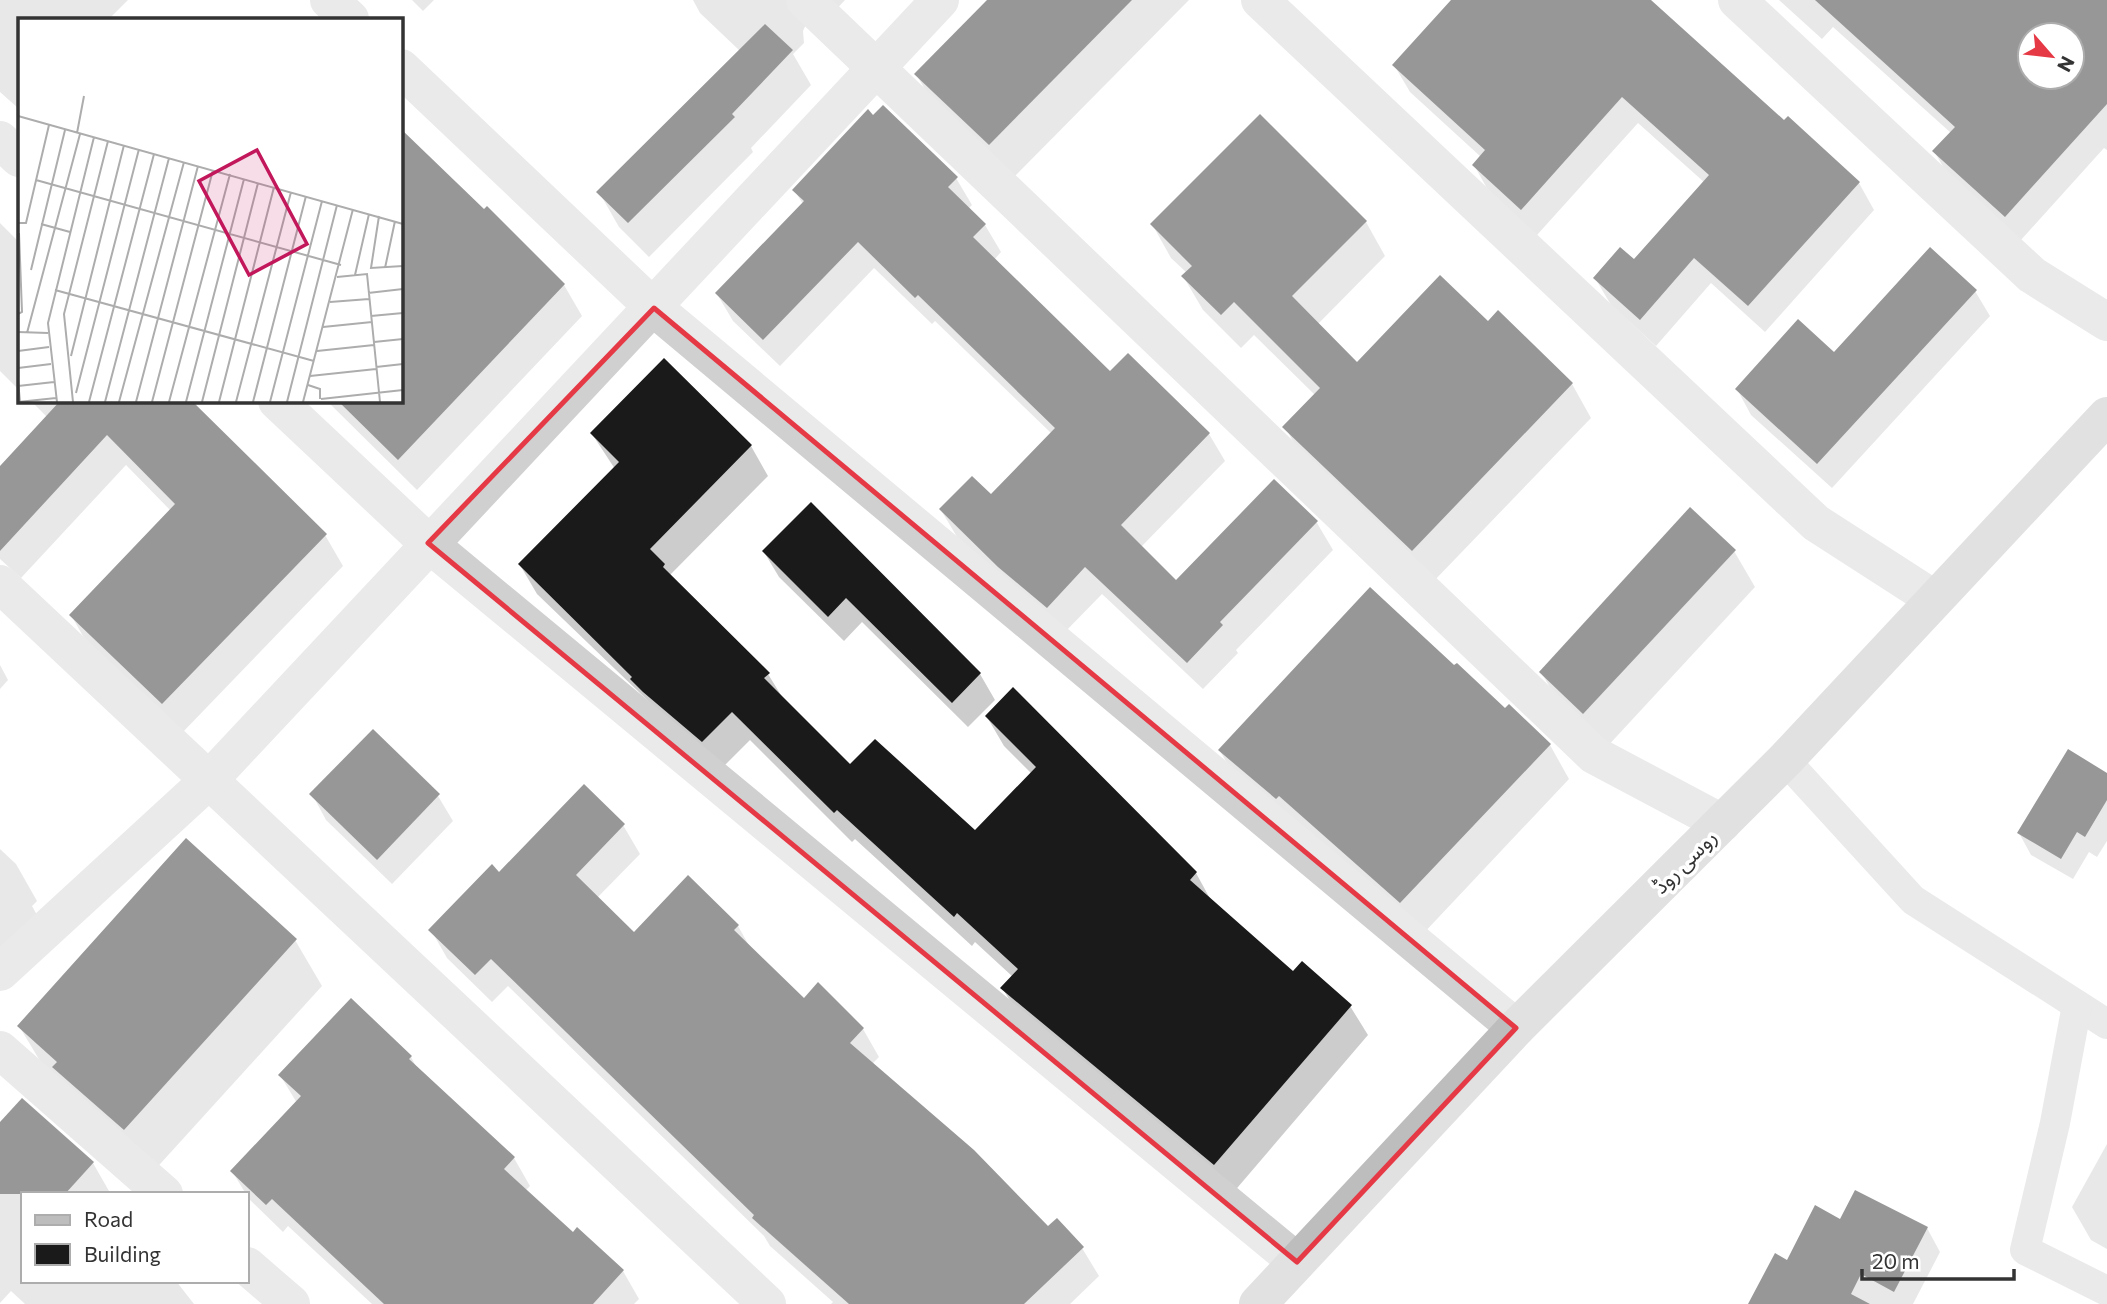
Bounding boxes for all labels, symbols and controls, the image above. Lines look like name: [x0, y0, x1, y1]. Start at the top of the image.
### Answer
inset map: [18, 18, 402, 402]
north arrow: [2016, 21, 2086, 91]
text: N: [2053, 53, 2080, 76]
street label: روسی روڈ: [1647, 824, 1722, 899]
legend: [21, 1192, 248, 1283]
text: Road: [84, 1206, 133, 1231]
scale bar: [1862, 1238, 2014, 1282]
text: Building: [84, 1241, 161, 1266]
text: 20 m: [1872, 1248, 1920, 1273]

